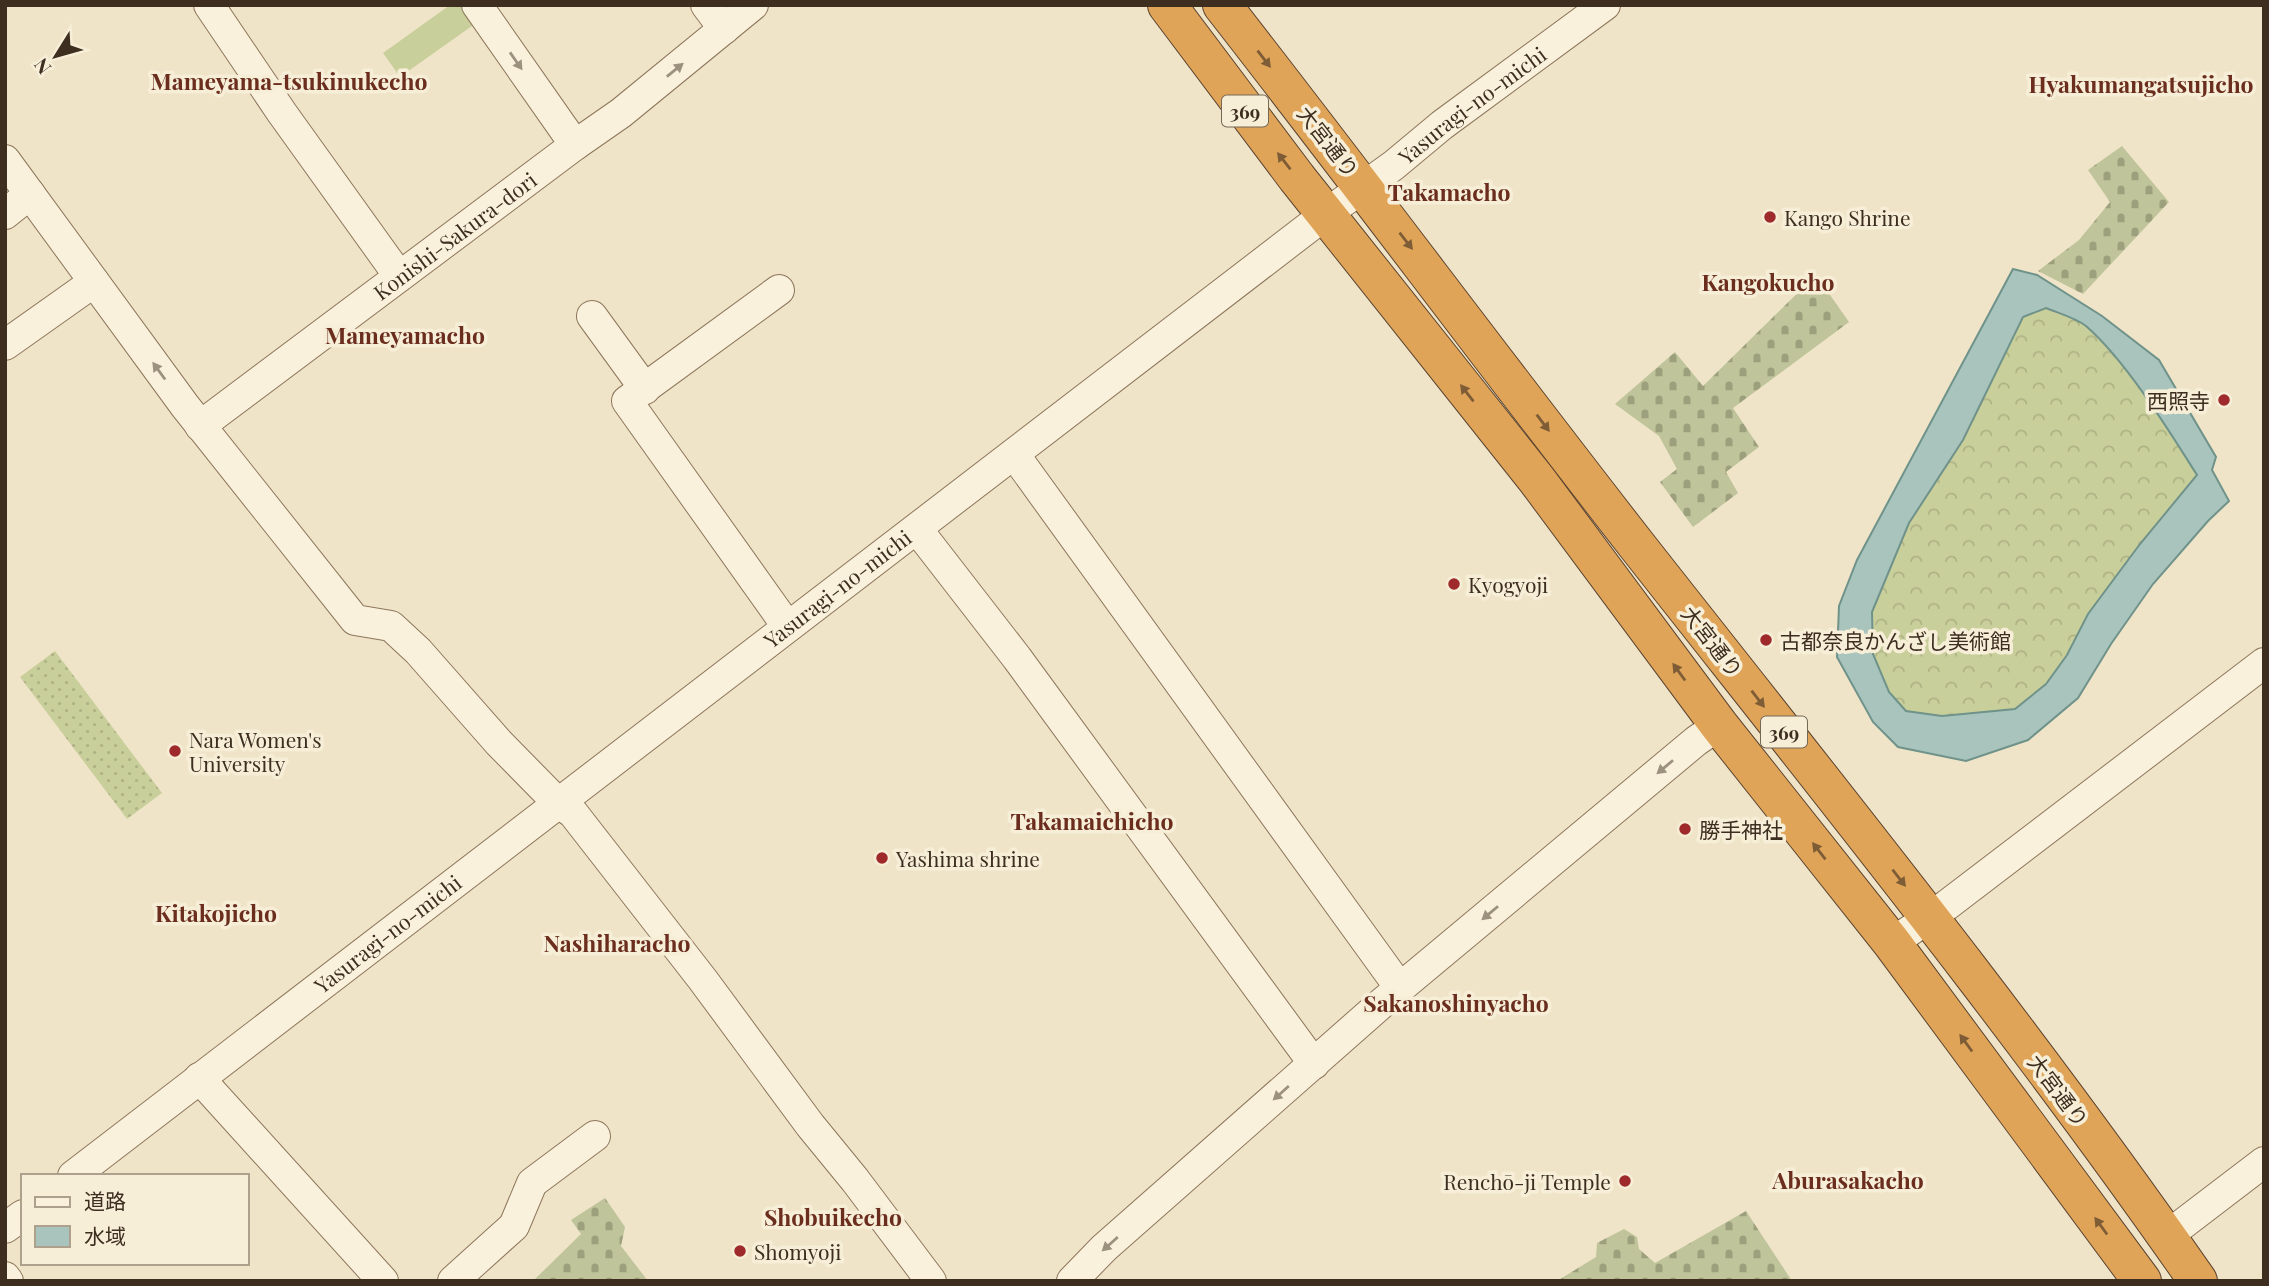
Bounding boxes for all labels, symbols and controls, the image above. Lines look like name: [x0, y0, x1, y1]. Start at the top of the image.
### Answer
north arrow: [21, 21, 91, 91]
street label: Yasuragi-no-michi: [1391, 39, 1551, 170]
one-way arrow: [1256, 50, 1270, 68]
one-way arrow: [509, 52, 523, 70]
text: N: [27, 53, 56, 80]
one-way arrow: [667, 63, 684, 78]
district label: Mameyama-tsukinukecho: [151, 65, 427, 96]
district label: Hyakumangatsujicho: [2028, 68, 2254, 99]
road number: 369: [1222, 96, 1268, 127]
street label: 大宮通り: [1292, 99, 1366, 183]
one-way arrow: [1277, 152, 1291, 170]
street label: Konishi-Sakura-dori: [367, 165, 542, 306]
district label: Takamacho: [1387, 176, 1511, 207]
place label: Kango Shrine: [1784, 203, 1911, 231]
marker: Kango Shrine: [1762, 209, 1778, 225]
one-way arrow: [1398, 232, 1413, 250]
district label: Kangokucho: [1701, 266, 1835, 297]
district label: Mameyamacho: [325, 319, 485, 350]
one-way arrow: [152, 362, 166, 380]
one-way arrow: [1461, 384, 1475, 402]
place label: 西照寺: [2147, 386, 2210, 414]
marker: 西照寺: [2216, 392, 2232, 408]
one-way arrow: [1536, 413, 1551, 431]
street label: Yasuragi-no-michi: [757, 523, 916, 654]
place label: Kyogyoji: [1468, 570, 1548, 598]
marker: Kyogyoji: [1446, 576, 1462, 592]
street label: 大宮通り: [1676, 599, 1750, 683]
place label: 古都奈良かんざし美術館: [1780, 626, 2011, 654]
marker: 古都奈良かんざし美術館: [1758, 632, 1774, 648]
one-way arrow: [1672, 663, 1687, 681]
one-way arrow: [1751, 690, 1765, 708]
road number: 369: [1761, 716, 1807, 748]
place label: Nara Women's University: [189, 725, 322, 777]
marker: Nara Women's University: [167, 743, 183, 759]
one-way arrow: [1656, 760, 1674, 775]
district label: Takamaichicho: [1011, 805, 1173, 836]
place label: 勝手神社: [1699, 815, 1783, 843]
marker: 勝手神社: [1677, 821, 1693, 837]
one-way arrow: [1811, 843, 1826, 861]
place label: Yashima shrine: [895, 844, 1040, 872]
marker: Yashima shrine: [874, 850, 890, 866]
street label: Yasuragi-no-michi: [307, 868, 466, 999]
one-way arrow: [1891, 869, 1905, 887]
district label: Kitakojicho: [155, 897, 277, 928]
one-way arrow: [1482, 905, 1499, 920]
district label: Nashiharacho: [544, 927, 690, 958]
district label: Sakanoshinyacho: [1363, 987, 1549, 1018]
one-way arrow: [1959, 1034, 1973, 1052]
street label: 大宮通り: [2023, 1048, 2095, 1132]
one-way arrow: [1273, 1085, 1290, 1101]
district label: Aburasakacho: [1771, 1164, 1924, 1195]
place label: Renchō-ji Temple: [1443, 1167, 1611, 1195]
marker: Renchō-ji Temple: [1617, 1173, 1633, 1189]
legend: [21, 1174, 248, 1265]
text: 道路: [84, 1186, 126, 1214]
district label: Shobuikecho: [764, 1201, 902, 1232]
one-way arrow: [2095, 1217, 2109, 1235]
text: 水域: [84, 1221, 126, 1249]
one-way arrow: [1102, 1235, 1119, 1251]
place label: Shomyoji: [754, 1237, 841, 1265]
marker: Shomyoji: [732, 1243, 748, 1259]

